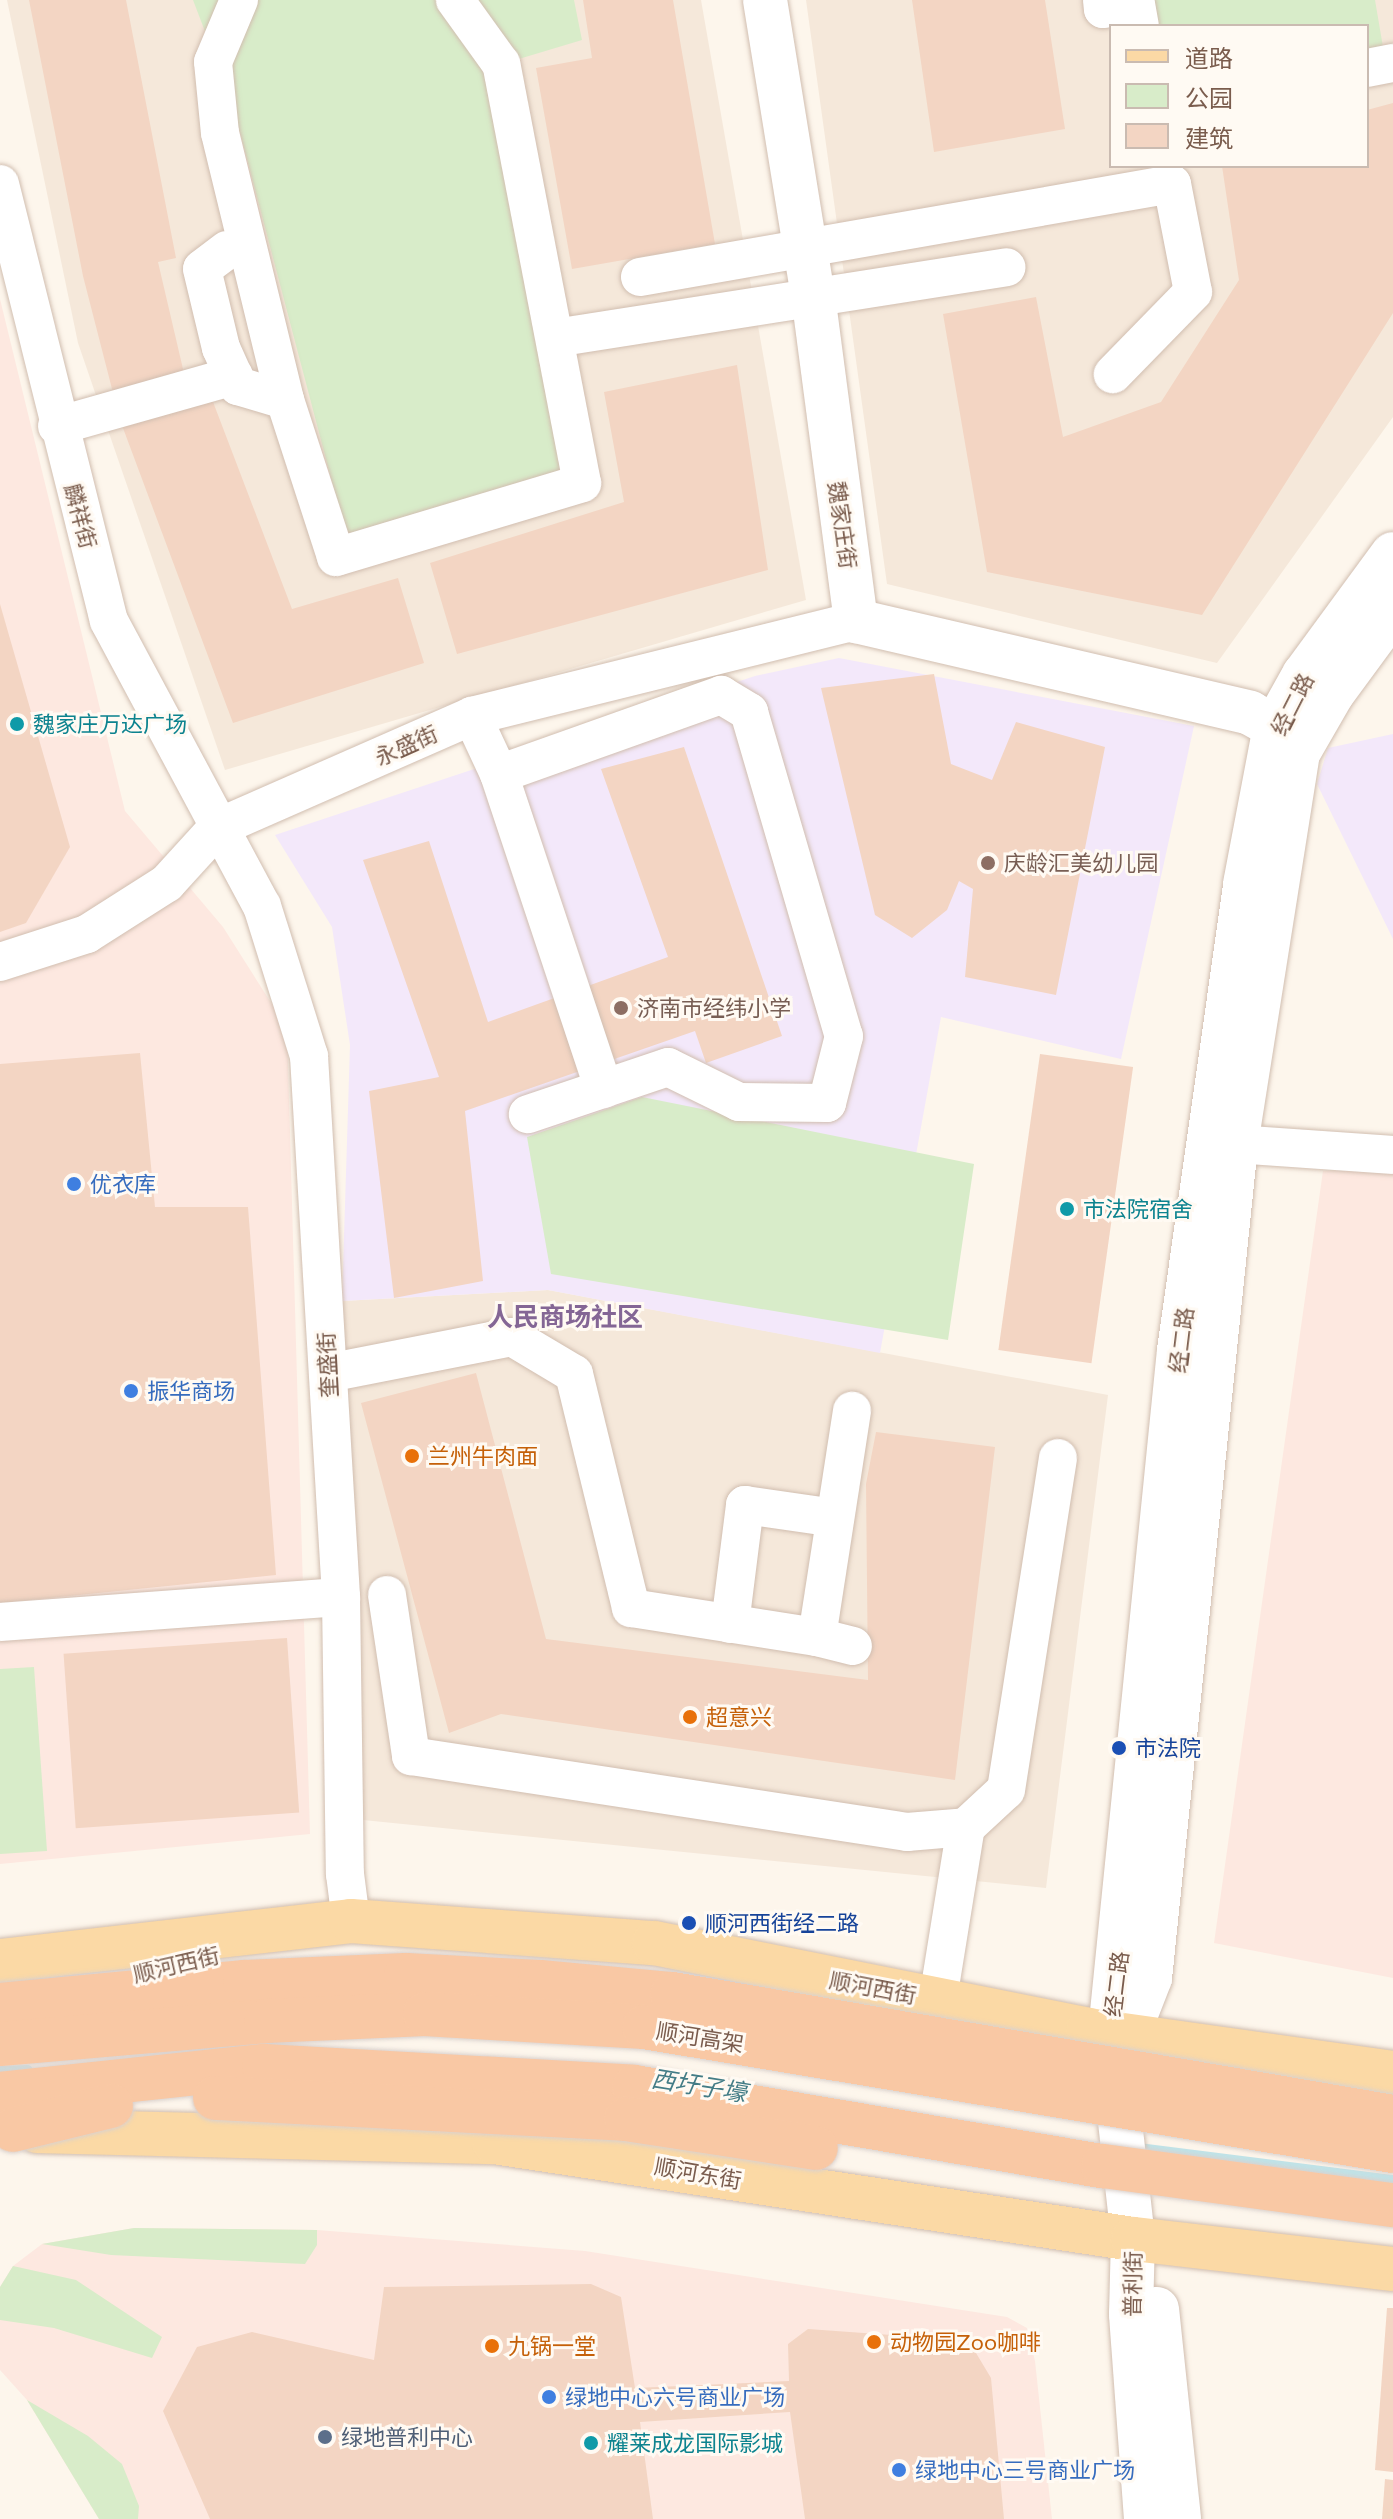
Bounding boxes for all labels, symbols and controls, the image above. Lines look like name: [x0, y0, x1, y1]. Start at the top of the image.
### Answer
legend: [1109, 24, 1369, 168]
text: 道路: [1185, 43, 1233, 72]
text: 公园: [1185, 83, 1233, 112]
text: 建筑: [1185, 123, 1233, 152]
street label: 魏家庄街: [824, 480, 862, 570]
street label: 麟祥街: [60, 481, 102, 551]
street label: 经二路: [1265, 669, 1319, 739]
place label: 魏家庄万达广场: [33, 711, 187, 737]
marker: 魏家庄万达广场: [8, 715, 26, 733]
street label: 永盛街: [370, 720, 442, 770]
place label: 庆龄汇美幼儿园: [1004, 850, 1158, 876]
marker: 庆龄汇美幼儿园: [979, 854, 997, 872]
place label: 济南市经纬小学: [637, 995, 791, 1021]
marker: 济南市经纬小学: [612, 999, 630, 1017]
place label: 优衣库: [90, 1171, 156, 1197]
marker: 优衣库: [65, 1175, 83, 1193]
place label: 市法院宿舍: [1083, 1196, 1193, 1222]
marker: 市法院宿舍: [1058, 1200, 1076, 1218]
district label: 人民商场社区: [487, 1300, 643, 1332]
street label: 经二路: [1164, 1306, 1198, 1374]
street label: 奎盛街: [312, 1331, 342, 1399]
place label: 振华商场: [147, 1378, 235, 1404]
marker: 振华商场: [122, 1382, 140, 1400]
place label: 兰州牛肉面: [428, 1443, 538, 1469]
marker: 兰州牛肉面: [403, 1447, 421, 1465]
place label: 超意兴: [706, 1704, 772, 1730]
marker: 超意兴: [681, 1708, 699, 1726]
place label: 市法院: [1135, 1735, 1201, 1761]
marker: 市法院: [1110, 1739, 1128, 1757]
place label: 顺河西街经二路: [705, 1910, 859, 1936]
marker: 顺河西街经二路: [680, 1914, 698, 1932]
street label: 顺河西街: [130, 1941, 222, 1987]
street label: 经二路: [1099, 1950, 1133, 2018]
street label: 顺河西街: [827, 1966, 919, 2008]
street label: 顺河高架: [654, 2017, 746, 2057]
water label: 西圩子壕: [649, 2063, 749, 2107]
street label: 顺河东街: [652, 2152, 744, 2194]
street label: 普利街: [1118, 2251, 1146, 2317]
place label: 动物园Zoo咖啡: [890, 2329, 1041, 2355]
place label: 九锅一堂: [508, 2333, 596, 2359]
marker: 动物园Zoo咖啡: [865, 2333, 883, 2351]
marker: 九锅一堂: [483, 2337, 501, 2355]
place label: 绿地中心六号商业广场: [565, 2384, 785, 2410]
marker: 绿地中心六号商业广场: [540, 2388, 558, 2406]
place label: 绿地普利中心: [341, 2424, 473, 2450]
marker: 绿地普利中心: [316, 2428, 334, 2446]
place label: 耀莱成龙国际影城: [607, 2430, 783, 2456]
marker: 耀莱成龙国际影城: [582, 2434, 600, 2452]
place label: 绿地中心三号商业广场: [915, 2457, 1135, 2483]
marker: 绿地中心三号商业广场: [890, 2461, 908, 2479]

